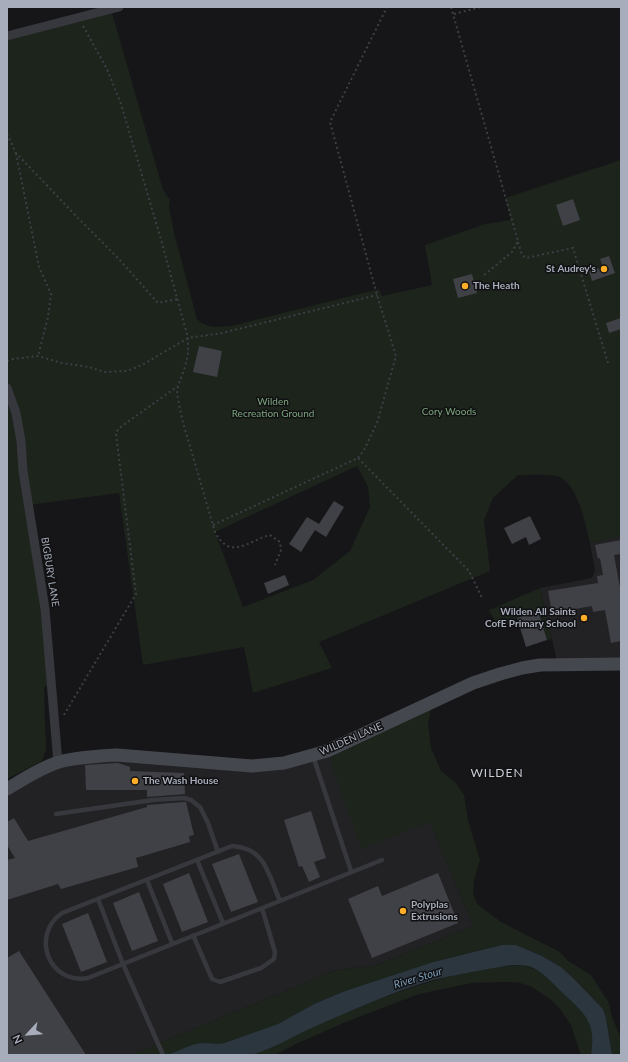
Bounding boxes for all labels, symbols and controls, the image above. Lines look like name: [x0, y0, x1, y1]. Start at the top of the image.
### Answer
place label: St Audrey's: [546, 263, 596, 275]
marker: St Audrey's: [599, 264, 609, 274]
place label: The Heath: [473, 280, 520, 292]
marker: The Heath: [460, 281, 470, 291]
park label: Wilden Recreation Ground: [232, 396, 314, 420]
park label: Cory Woods: [422, 406, 476, 418]
street label: BIGBURY LANE: [39, 536, 61, 608]
place label: Wilden All Saints CofE Primary School: [485, 606, 576, 630]
marker: Wilden All Saints CofE Primary School: [579, 613, 589, 623]
street label: WILDEN LANE: [318, 720, 384, 758]
district label: WILDEN: [470, 766, 524, 780]
place label: The Wash House: [143, 775, 218, 787]
marker: The Wash House: [130, 776, 140, 786]
place label: Polyplas Extrusions: [411, 899, 458, 922]
marker: Polyplas Extrusions: [398, 906, 408, 916]
water label: River Stour: [392, 964, 444, 992]
north arrow: [8, 1014, 48, 1054]
text: N: [9, 1033, 24, 1046]

